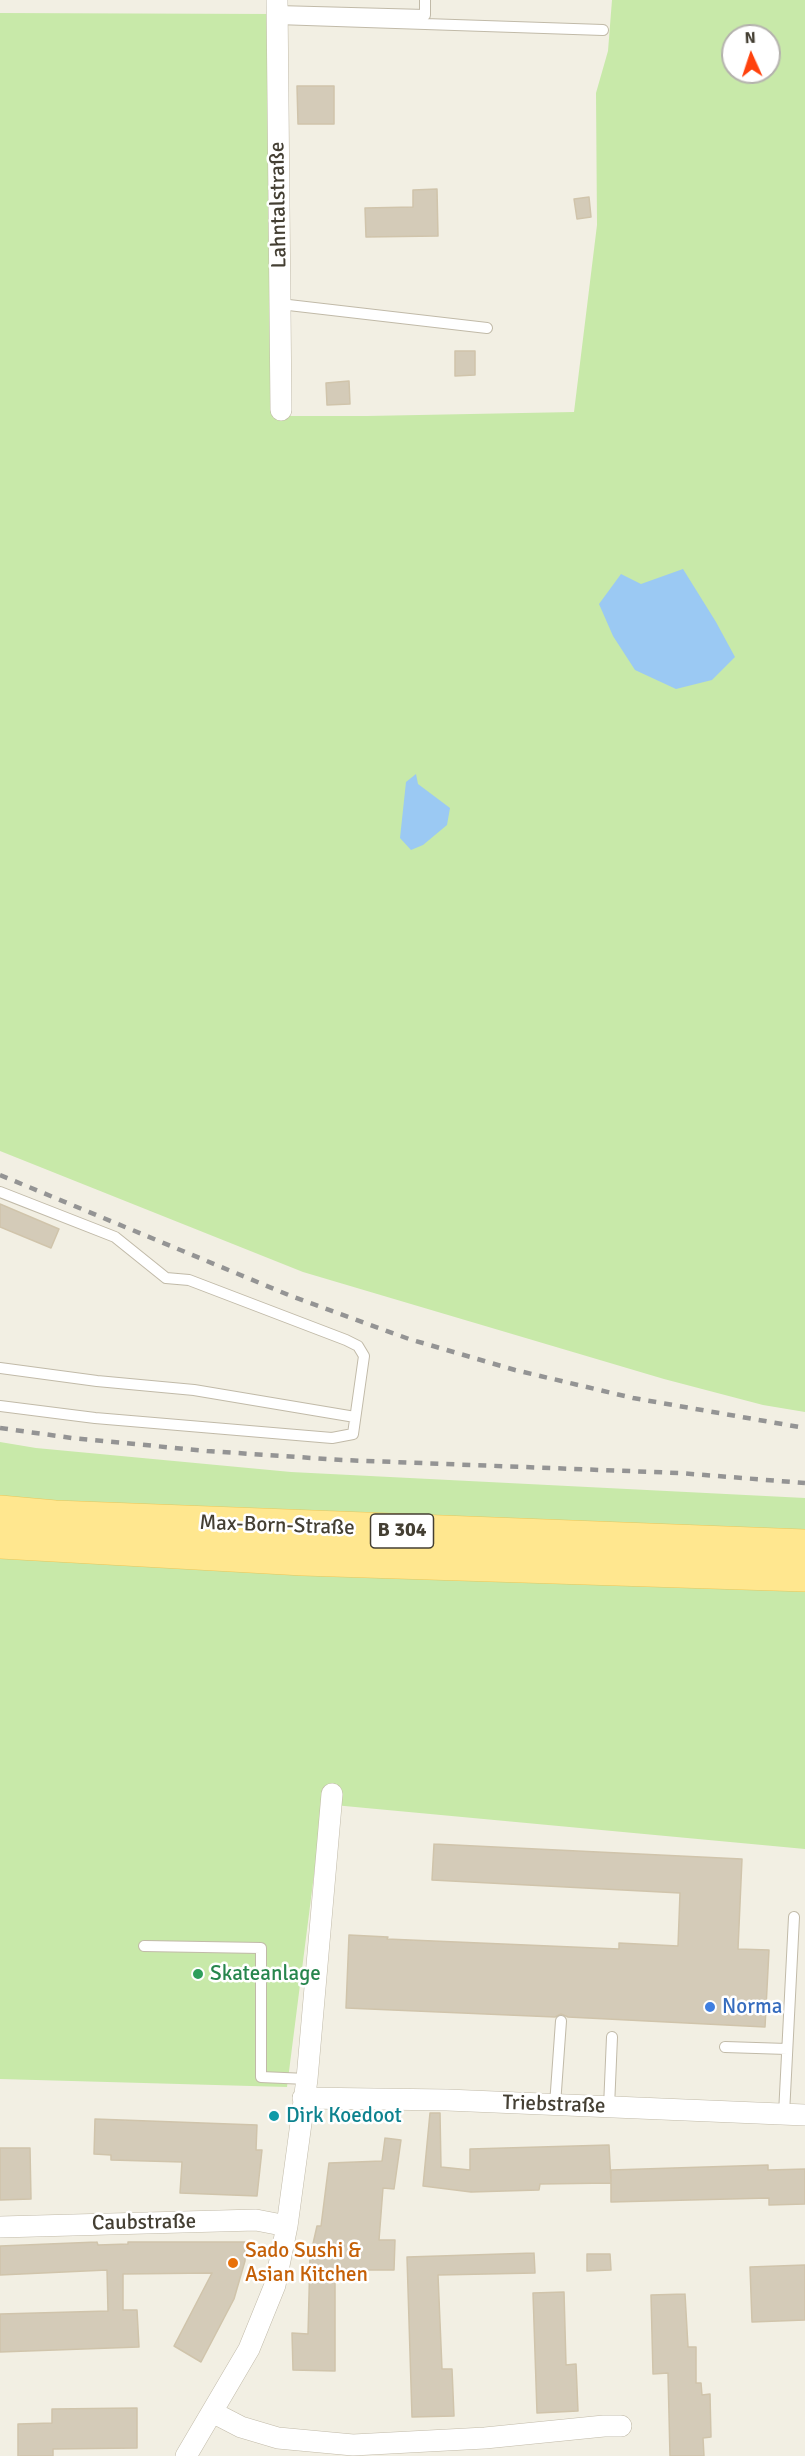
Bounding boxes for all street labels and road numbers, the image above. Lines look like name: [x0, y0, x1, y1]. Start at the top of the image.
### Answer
street label: Lahntalstraße: [265, 141, 293, 269]
street label: Max-Born-Straße: [199, 1511, 355, 1541]
road number: B 304: [370, 1514, 434, 1548]
street label: Triebstraße: [502, 2091, 606, 2119]
street label: Caubstraße: [92, 2209, 196, 2237]

